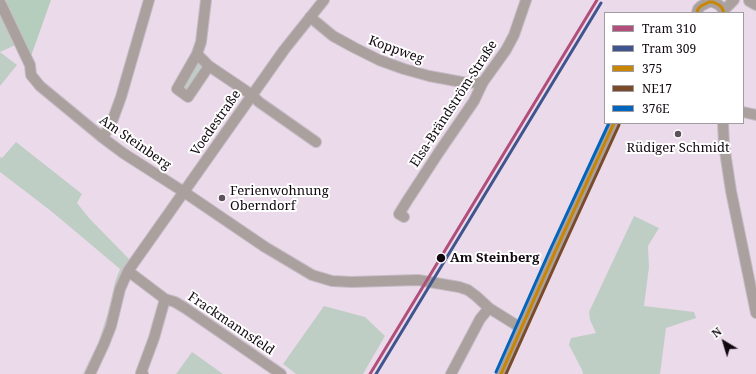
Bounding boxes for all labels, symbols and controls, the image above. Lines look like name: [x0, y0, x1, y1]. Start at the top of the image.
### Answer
legend: [604, 12, 744, 124]
text: Tram 310: [642, 20, 696, 37]
street label: Koppweg: [366, 33, 426, 67]
street label: Elsa-Brändström-Straße: [407, 38, 501, 170]
text: Tram 309: [642, 40, 696, 57]
text: 375: [642, 60, 662, 77]
text: NE17: [642, 80, 672, 97]
street label: Voedestraße: [188, 87, 244, 159]
text: 376E: [642, 100, 670, 117]
street label: Am Steinberg: [96, 113, 174, 173]
marker: Rüdiger Schmidt: [673, 129, 683, 139]
place label: Rüdiger Schmidt: [626, 140, 730, 156]
place label: Ferienwohnung Oberndorf: [230, 183, 329, 214]
marker: Ferienwohnung Oberndorf: [217, 193, 227, 203]
place label: Am Steinberg: [450, 250, 539, 266]
marker: Am Steinberg: [435, 252, 447, 264]
street label: Frackmannsfeld: [185, 289, 277, 359]
north arrow: [704, 322, 744, 362]
text: N: [708, 324, 724, 341]

